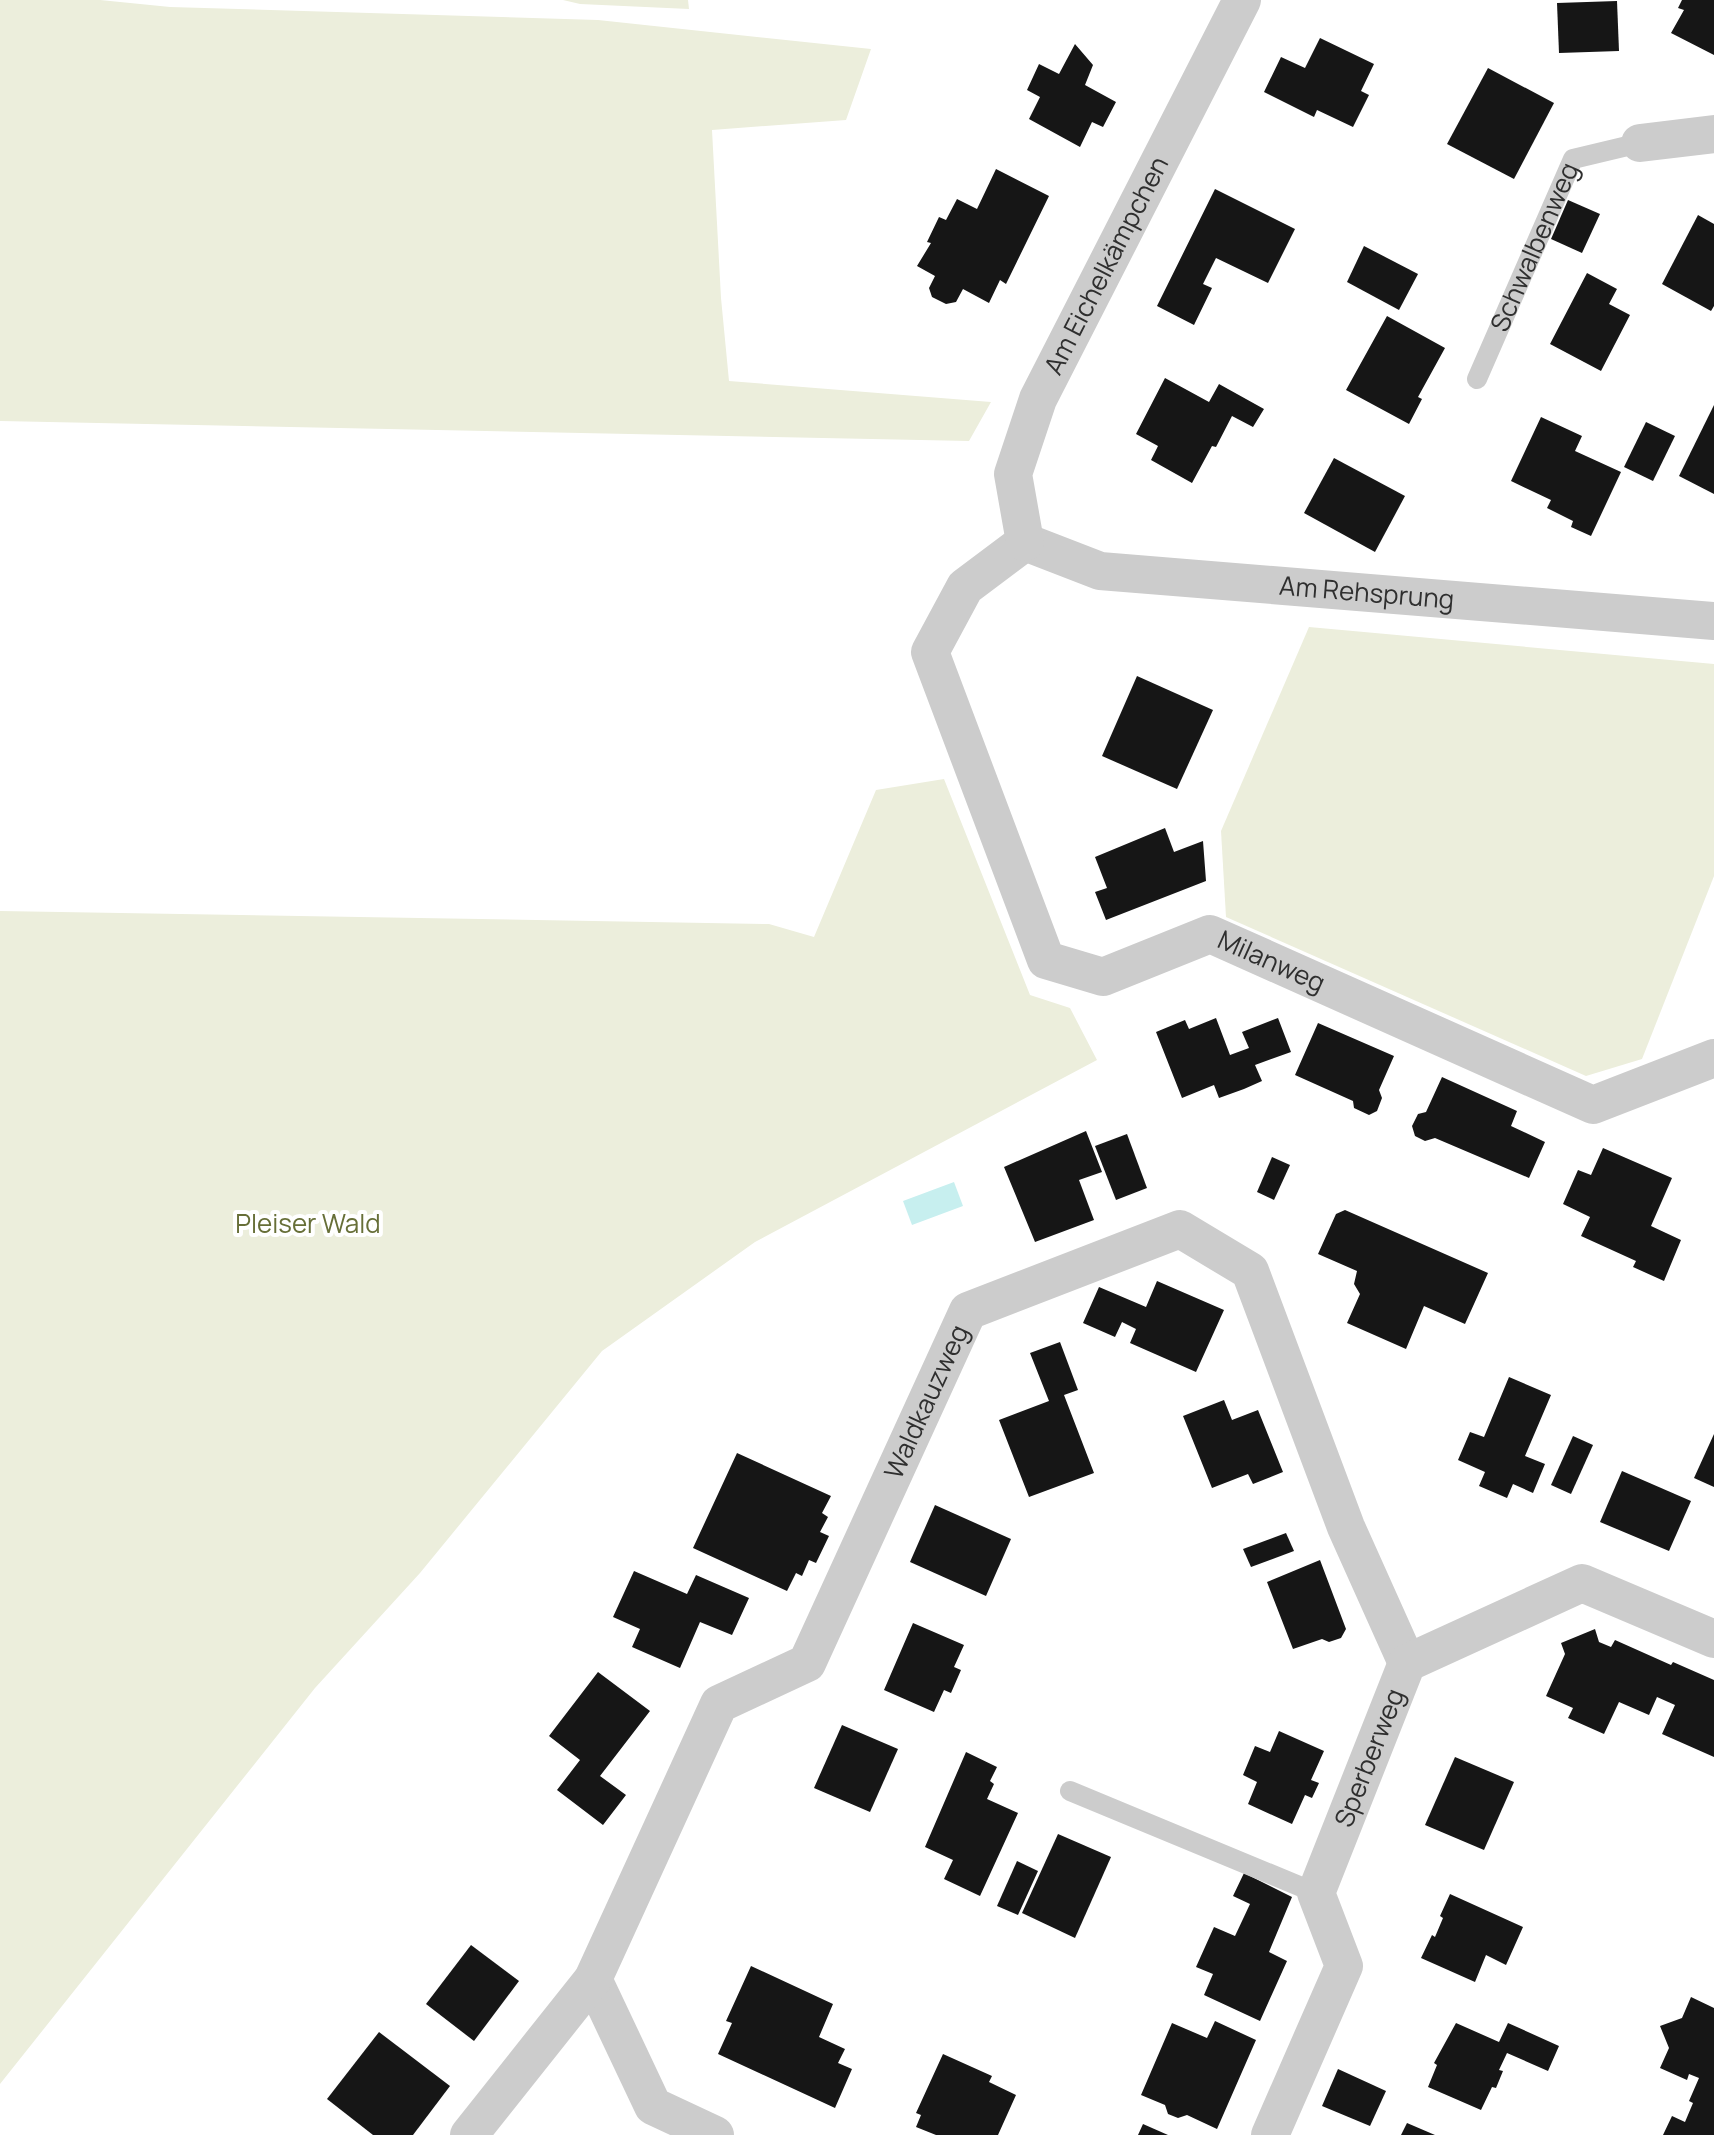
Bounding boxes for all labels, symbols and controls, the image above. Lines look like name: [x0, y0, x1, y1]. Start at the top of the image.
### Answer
street label: Am Eichelkämpchen: [1035, 150, 1176, 380]
street label: Schwalbenweg: [1481, 156, 1586, 337]
street label: Am Rehsprung: [1278, 567, 1456, 617]
street label: Milanweg: [1212, 921, 1331, 1000]
park label: Pleiser Wald: [235, 1205, 381, 1241]
street label: Waldkauzweg: [875, 1319, 976, 1484]
street label: Sperberweg: [1325, 1683, 1412, 1832]

